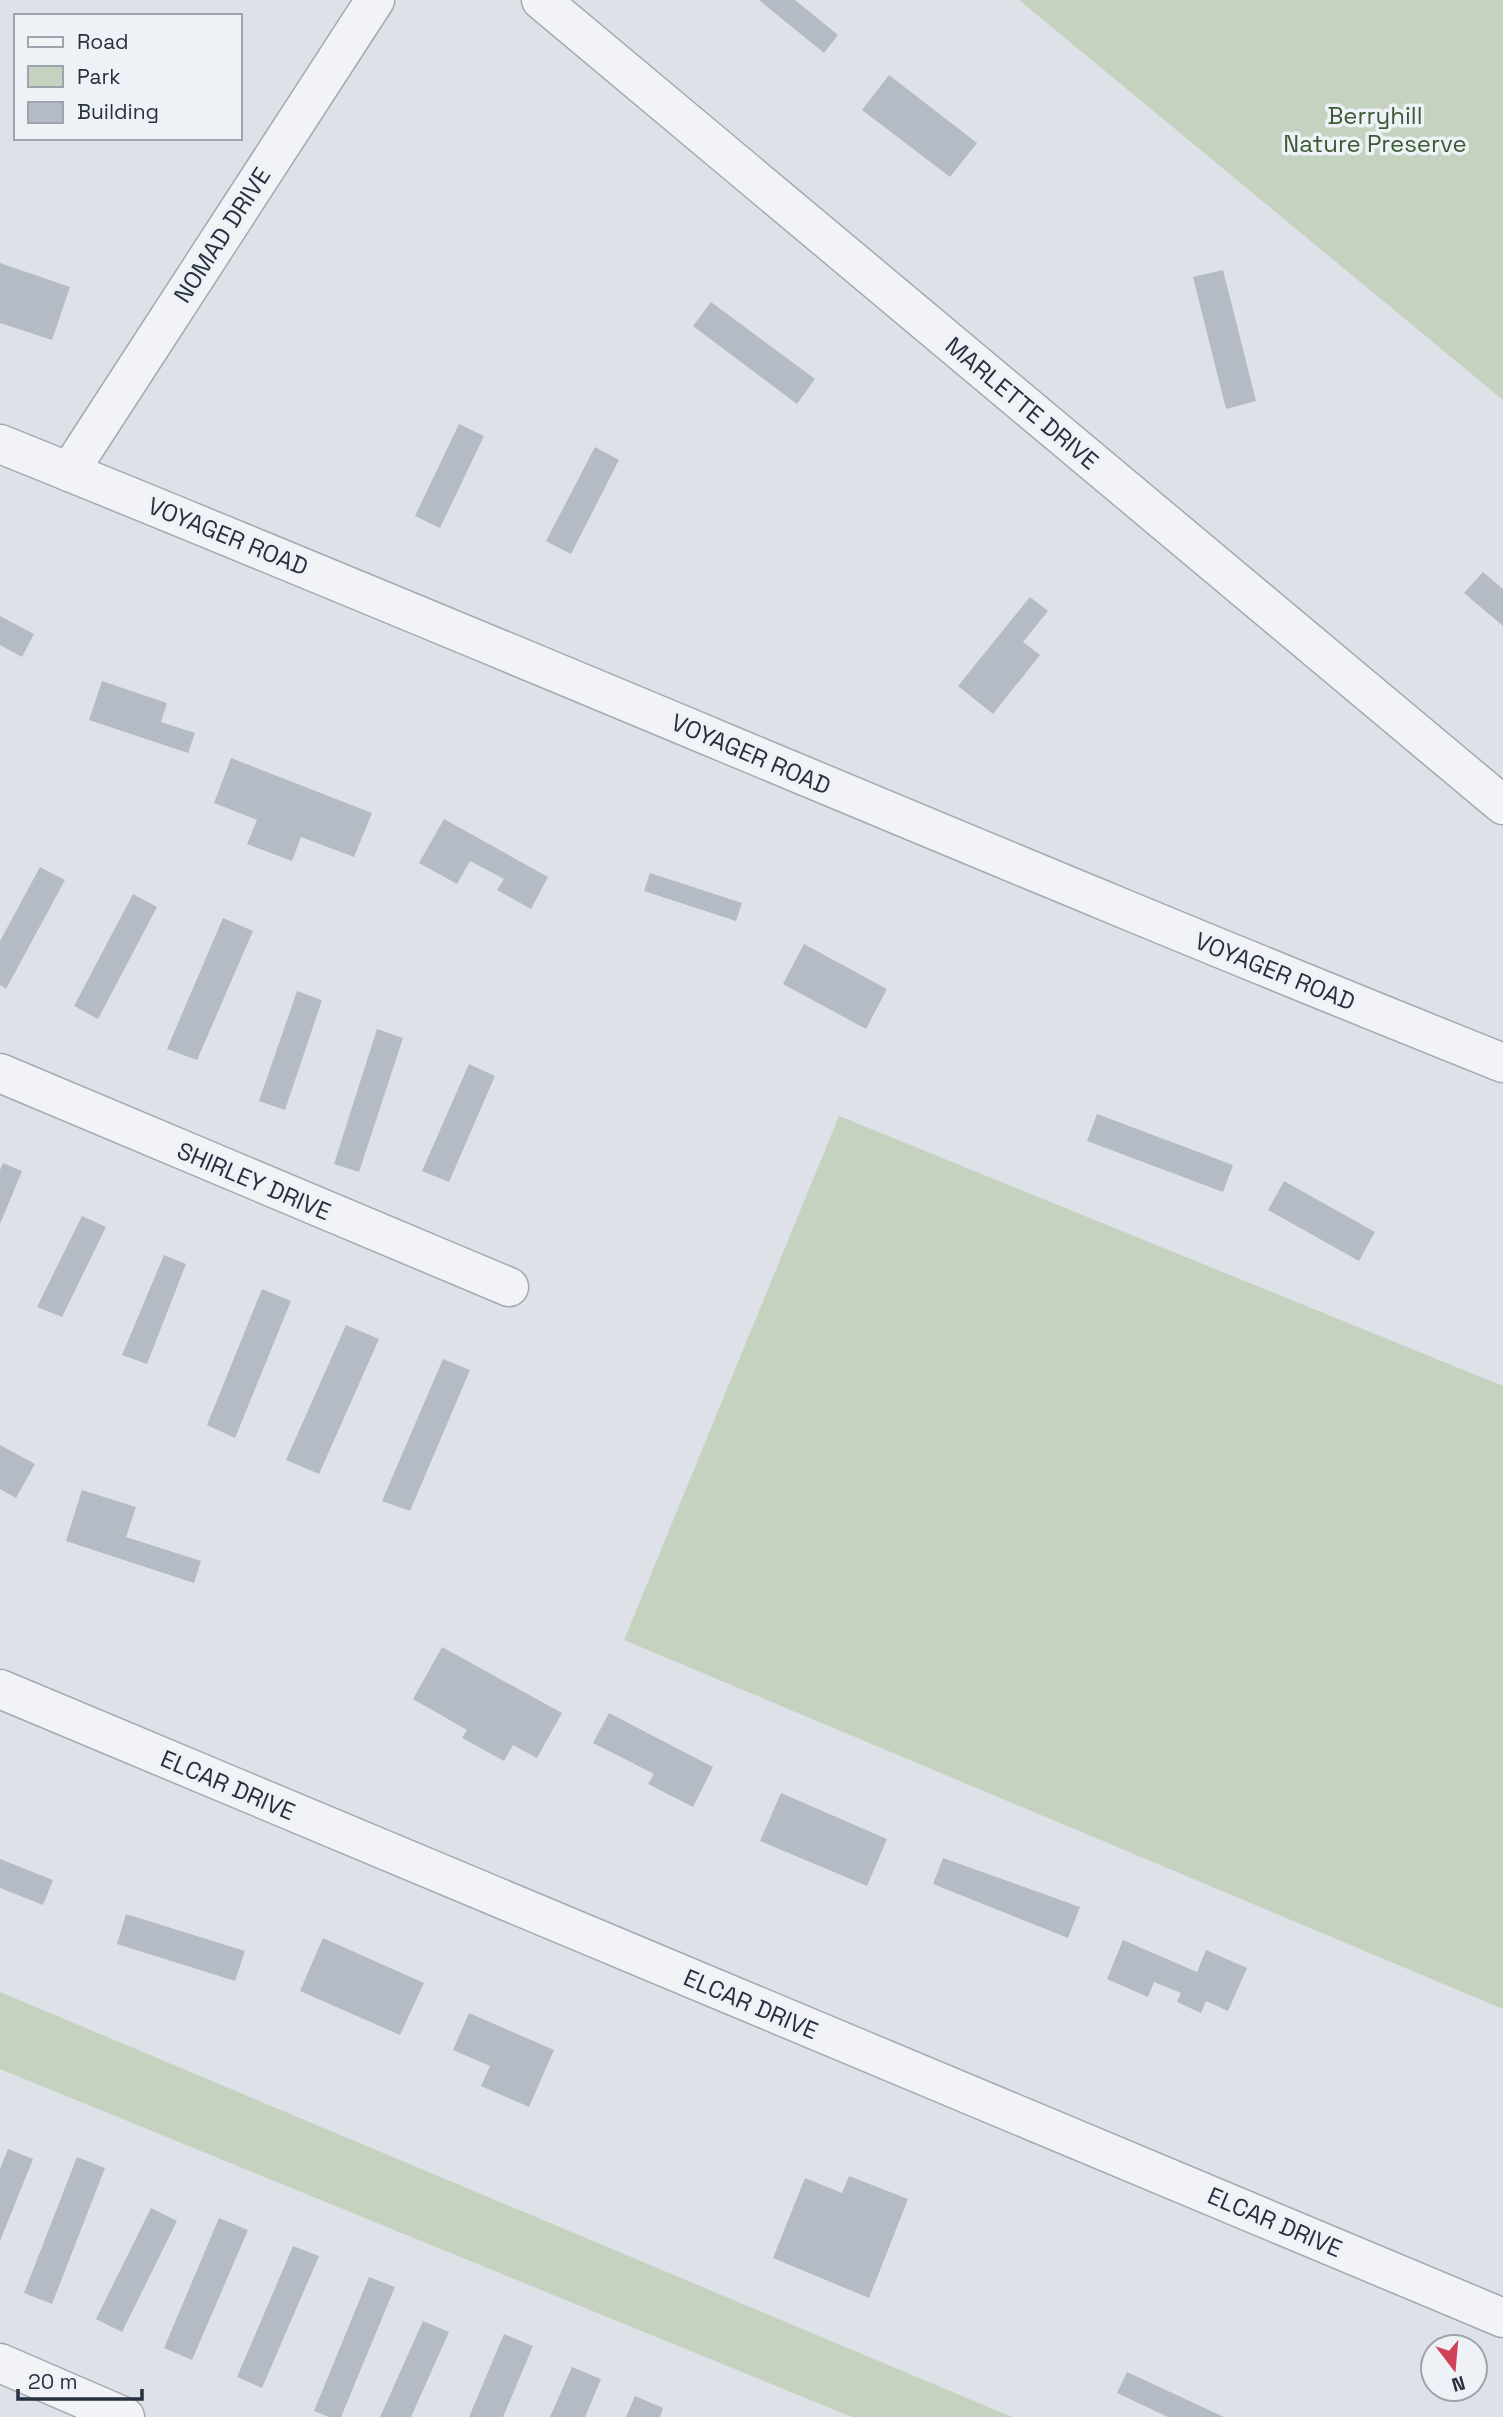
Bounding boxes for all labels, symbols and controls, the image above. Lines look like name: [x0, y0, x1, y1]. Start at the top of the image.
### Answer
legend: [14, 14, 242, 140]
text: Road: [77, 28, 129, 55]
text: Park: [77, 63, 121, 90]
text: Building: [77, 98, 159, 125]
park label: Berryhill Nature Preserve: [1283, 100, 1467, 159]
street label: NOMAD DRIVE: [167, 161, 277, 309]
street label: MARLETTE DRIVE: [939, 330, 1105, 476]
street label: VOYAGER ROAD: [143, 490, 313, 582]
street label: VOYAGER ROAD: [667, 706, 835, 802]
street label: VOYAGER ROAD: [1190, 925, 1360, 1017]
street label: SHIRLEY DRIVE: [173, 1135, 335, 1227]
street label: ELCAR DRIVE: [156, 1743, 300, 1827]
street label: ELCAR DRIVE: [679, 1962, 823, 2046]
street label: ELCAR DRIVE: [1203, 2180, 1347, 2264]
north arrow: [1419, 2333, 1489, 2403]
scale bar: [18, 2358, 142, 2402]
text: 20 m: [28, 2368, 78, 2395]
text: N: [1449, 2370, 1468, 2398]

